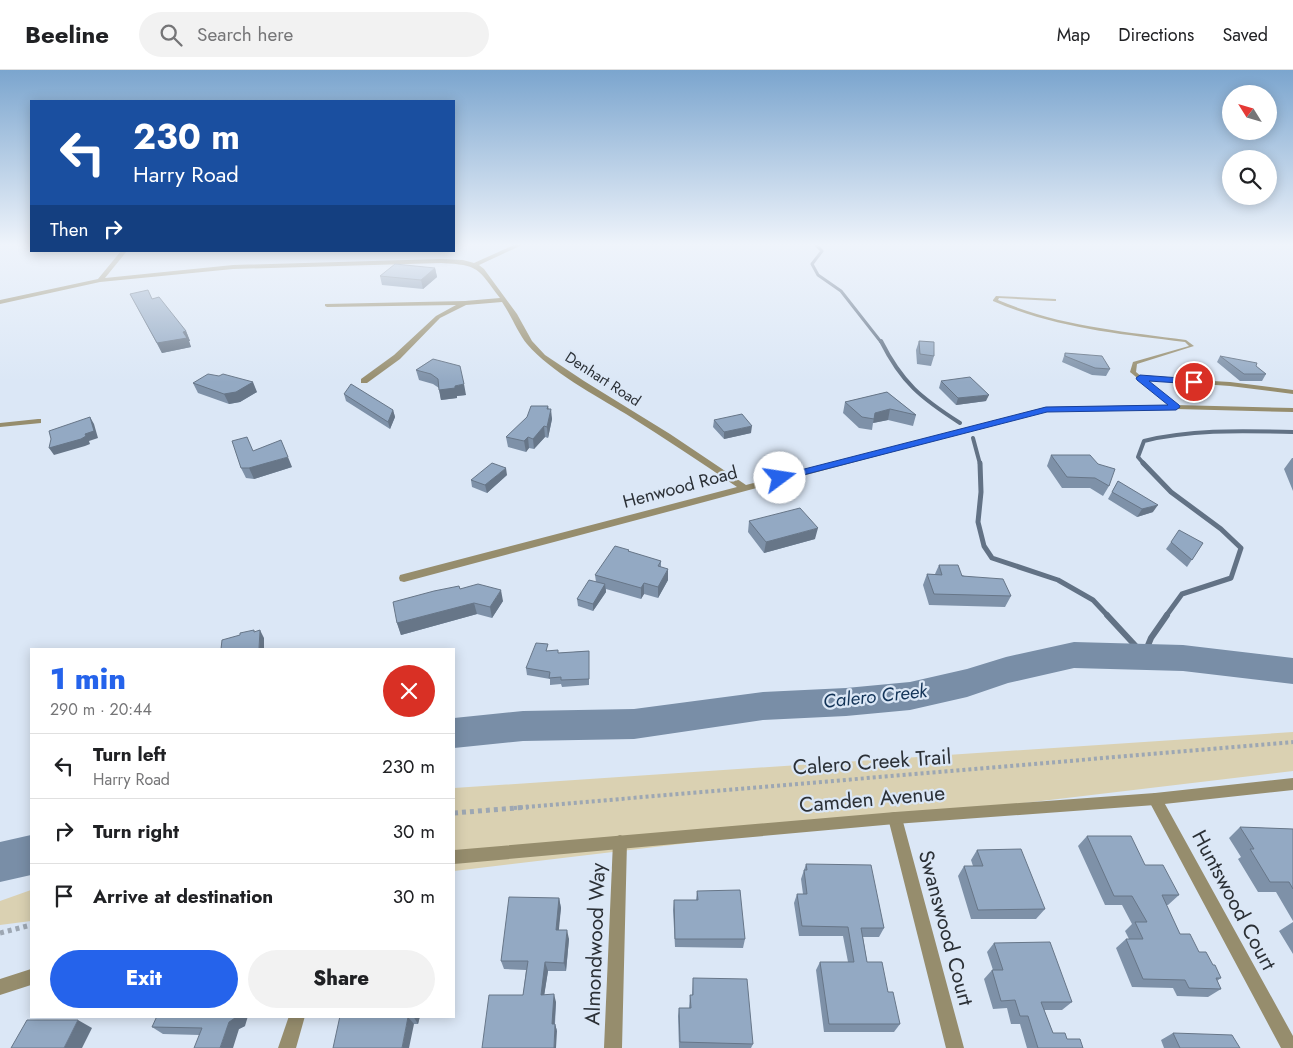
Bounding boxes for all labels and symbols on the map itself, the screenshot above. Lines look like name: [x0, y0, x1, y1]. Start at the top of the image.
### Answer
north arrow: [1222, 85, 1278, 140]
street label: Denhart Road: [561, 346, 645, 412]
pin: [1173, 361, 1215, 403]
position arrow: [753, 451, 805, 503]
street label: Henwood Road: [620, 459, 740, 515]
water label: Calero Creek: [822, 677, 929, 715]
street label: Calero Creek Trail: [792, 741, 952, 783]
street label: Camden Avenue: [798, 778, 946, 820]
street label: Huntswood Court: [1184, 825, 1284, 975]
street label: Swanswood Court: [911, 847, 981, 1009]
street label: Almondwood Way: [577, 861, 613, 1026]

